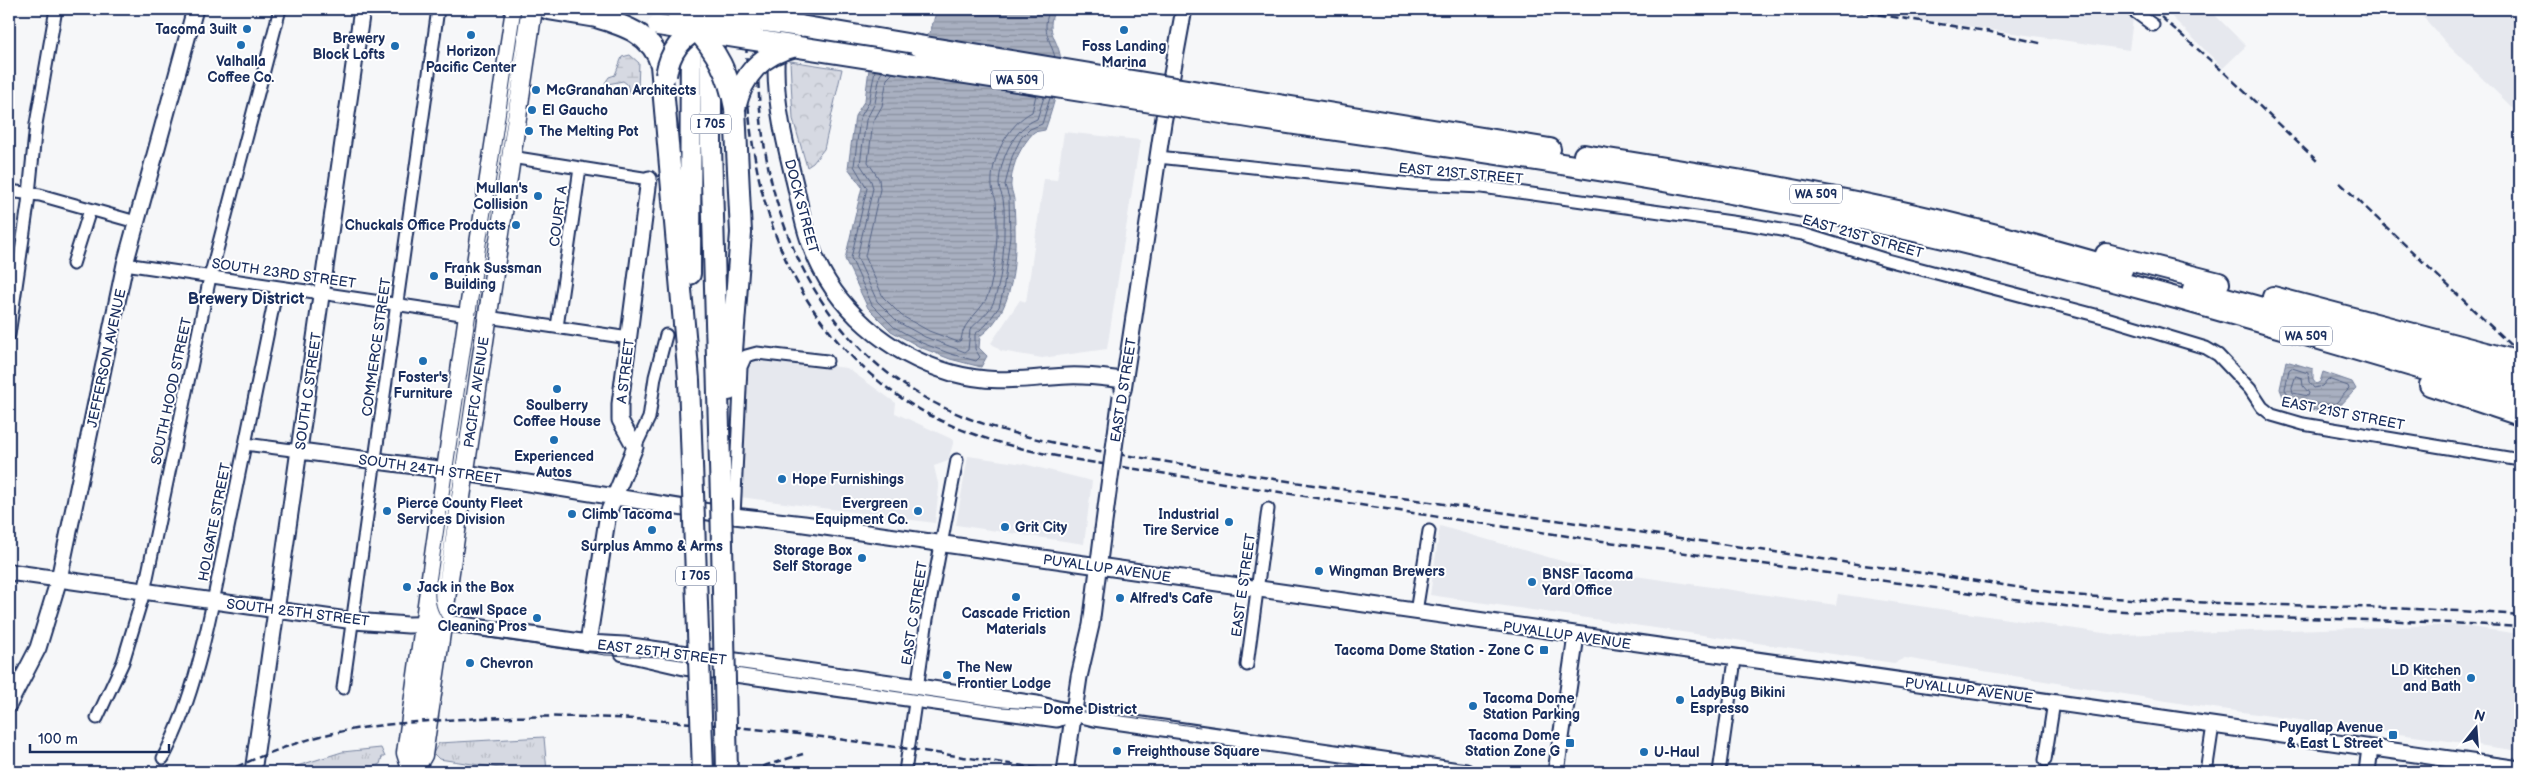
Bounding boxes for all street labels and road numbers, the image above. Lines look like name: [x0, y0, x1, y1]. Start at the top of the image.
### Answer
road number: WA 509: [991, 70, 1043, 90]
road number: I 705: [691, 115, 731, 134]
street label: DOCK STREET: [781, 157, 822, 256]
street label: EAST 21ST STREET: [1398, 160, 1525, 187]
street label: COURT A: [546, 184, 571, 248]
road number: WA 509: [1790, 184, 1842, 203]
street label: EAST 21ST STREET: [1800, 211, 1926, 262]
street label: SOUTH 23RD STREET: [211, 255, 358, 292]
street label: COMMERCE STREET: [358, 276, 395, 418]
street label: JEFFERSON AVENUE: [83, 287, 129, 429]
street label: SOUTH HOOD STREET: [148, 315, 196, 466]
road number: WA 509: [2280, 326, 2332, 346]
street label: SOUTH C STREET: [292, 331, 325, 451]
street label: PACIFIC AVENUE: [460, 335, 493, 449]
street label: EAST D STREET: [1107, 336, 1140, 443]
street label: A STREET: [613, 337, 638, 405]
street label: EAST 21ST STREET: [2280, 393, 2407, 434]
street label: SOUTH 24TH STREET: [357, 451, 503, 488]
street label: HOLGATE STREET: [195, 461, 234, 583]
street label: EAST E STREET: [1228, 532, 1259, 638]
street label: PUYALLUP AVENUE: [1042, 551, 1172, 586]
street label: EAST C STREET: [898, 559, 931, 666]
road number: I 705: [676, 566, 716, 586]
street label: SOUTH 25TH STREET: [226, 595, 371, 630]
street label: PUYALLUP AVENUE: [1502, 618, 1632, 653]
street label: EAST 25TH STREET: [596, 636, 728, 669]
street label: PUYALLUP AVENUE: [1904, 674, 2034, 707]

